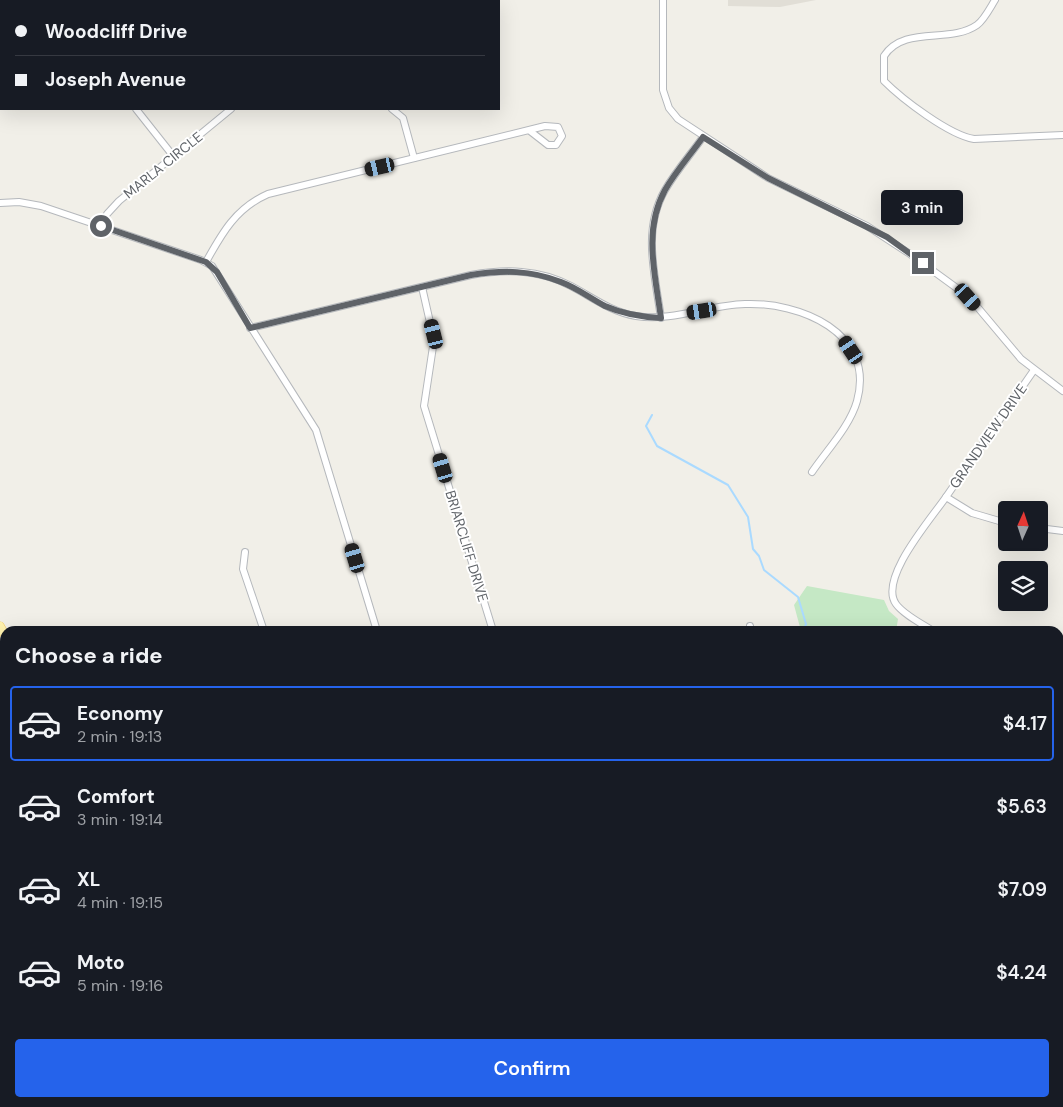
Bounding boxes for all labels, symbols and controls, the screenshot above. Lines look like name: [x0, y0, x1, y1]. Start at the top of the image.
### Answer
text: Woodcliff Drive: [45, 19, 187, 44]
text: Joseph Avenue: [45, 67, 186, 92]
street label: MARLA CIRCLE: [120, 128, 206, 202]
car: [363, 156, 396, 178]
callout: 3 min: [882, 190, 964, 226]
text: 3 min: [901, 197, 943, 218]
route start: [90, 215, 112, 237]
route end: [912, 252, 934, 274]
car: [952, 281, 983, 313]
car: [686, 301, 717, 321]
car: [423, 318, 444, 350]
car: [836, 333, 865, 367]
street label: GRANDVIEW DRIVE: [945, 380, 1031, 492]
car: [431, 451, 454, 485]
street label: BRIARCLIFF DRIVE: [442, 488, 493, 604]
north arrow: [998, 501, 1048, 551]
map controls: [998, 501, 1048, 611]
car: [343, 541, 366, 575]
button: layers: [998, 561, 1048, 611]
text: Choose a ride: [15, 641, 163, 670]
icon: car: [17, 701, 62, 746]
text: Economy: [77, 701, 164, 726]
text: $4.17: [1003, 711, 1047, 736]
text: 2 min · 19:13: [77, 726, 162, 747]
icon: car: [17, 784, 62, 829]
text: Comfort: [77, 784, 155, 809]
text: $5.63: [997, 794, 1047, 819]
text: 3 min · 19:14: [77, 809, 163, 830]
icon: car: [17, 867, 62, 912]
text: XL: [77, 867, 100, 892]
text: $7.09: [998, 877, 1047, 902]
text: 4 min · 19:15: [77, 892, 163, 913]
icon: car: [17, 950, 62, 995]
text: Moto: [77, 950, 125, 975]
text: $4.24: [996, 960, 1047, 985]
text: 5 min · 19:16: [77, 975, 163, 996]
button: Confirm: [15, 1039, 1049, 1097]

